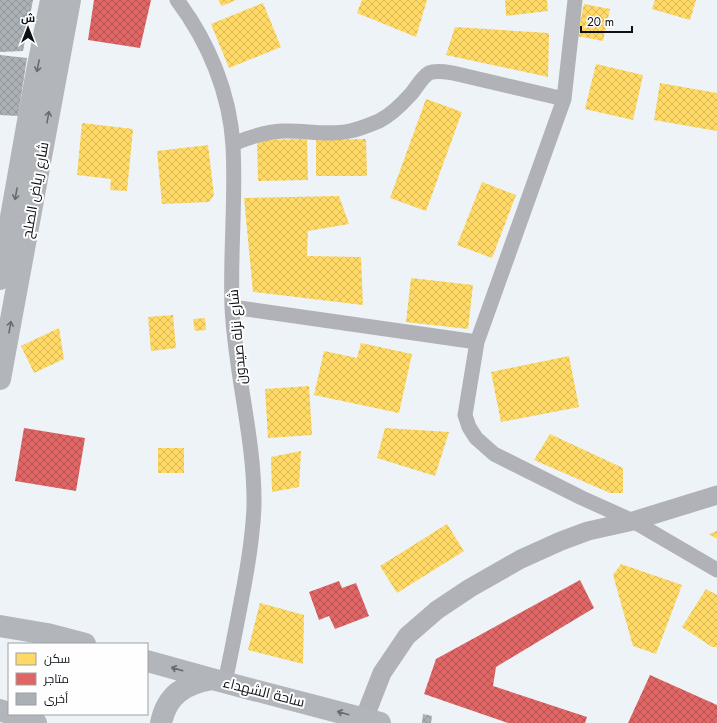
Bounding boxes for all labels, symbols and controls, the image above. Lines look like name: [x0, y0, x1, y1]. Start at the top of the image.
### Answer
north arrow: [8, 8, 48, 48]
scale bar: [581, 8, 632, 34]
text: ش: [21, 10, 35, 26]
text: 20 m: [587, 13, 614, 31]
one-way arrow: [34, 59, 42, 72]
one-way arrow: [45, 111, 53, 124]
street label: شارع رياض الصلح: [17, 140, 53, 240]
one-way arrow: [12, 187, 20, 200]
street label: شارع نزلة صيدون: [223, 289, 251, 385]
one-way arrow: [6, 321, 14, 334]
legend: [8, 643, 148, 715]
text: سكن: [44, 650, 70, 668]
one-way arrow: [170, 665, 183, 672]
text: متاجر: [43, 670, 69, 688]
street label: ساحة الشهداء: [221, 672, 307, 712]
text: أخرى: [44, 690, 68, 708]
one-way arrow: [336, 709, 349, 716]

